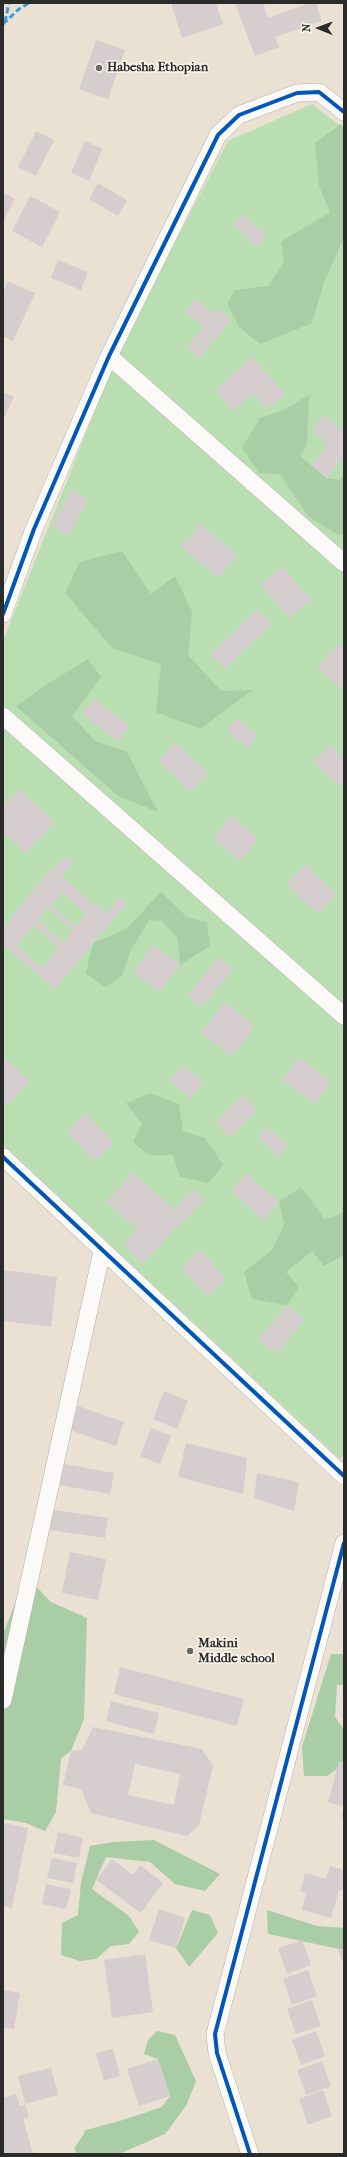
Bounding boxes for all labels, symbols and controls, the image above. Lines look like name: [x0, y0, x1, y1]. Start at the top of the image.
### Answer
north arrow: [299, 8, 339, 48]
text: N: [300, 23, 313, 32]
place label: Habesha Ethopian: [107, 60, 208, 76]
marker: Habesha Ethopian: [94, 63, 104, 73]
place label: Makini Middle school: [198, 1636, 275, 1667]
marker: Makini Middle school: [185, 1646, 195, 1656]

